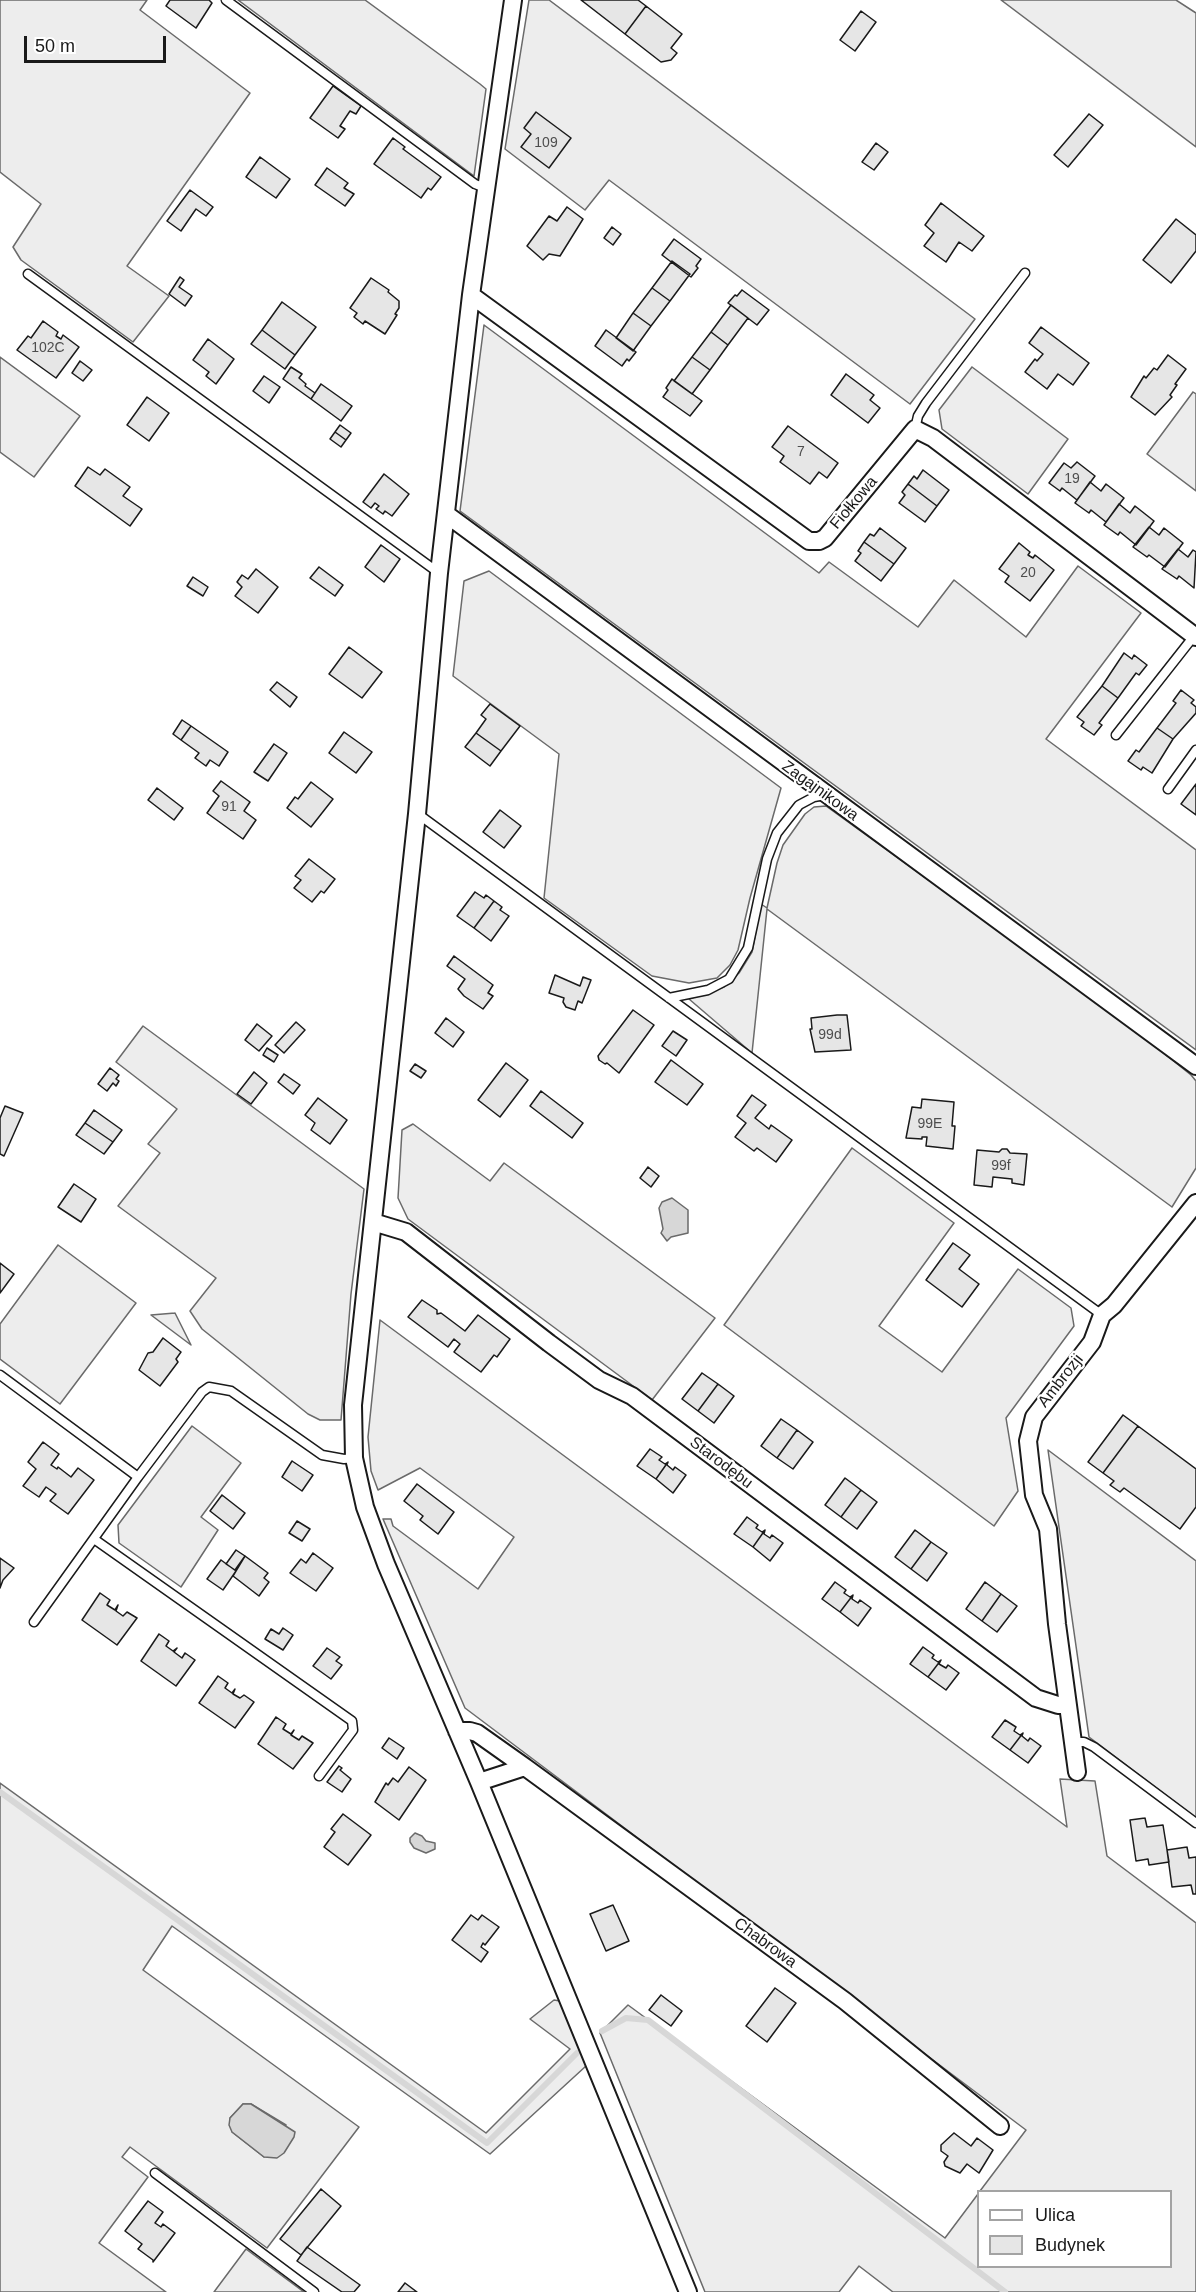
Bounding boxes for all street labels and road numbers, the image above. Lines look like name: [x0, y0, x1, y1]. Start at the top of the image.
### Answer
street label: Fiołkowa: [826, 473, 882, 533]
street label: Zagajnikowa: [778, 757, 862, 825]
street label: Ambrozji: [1034, 1351, 1088, 1411]
street label: Starodębu: [686, 1433, 756, 1493]
street label: Chabrowa: [730, 1914, 800, 1972]

